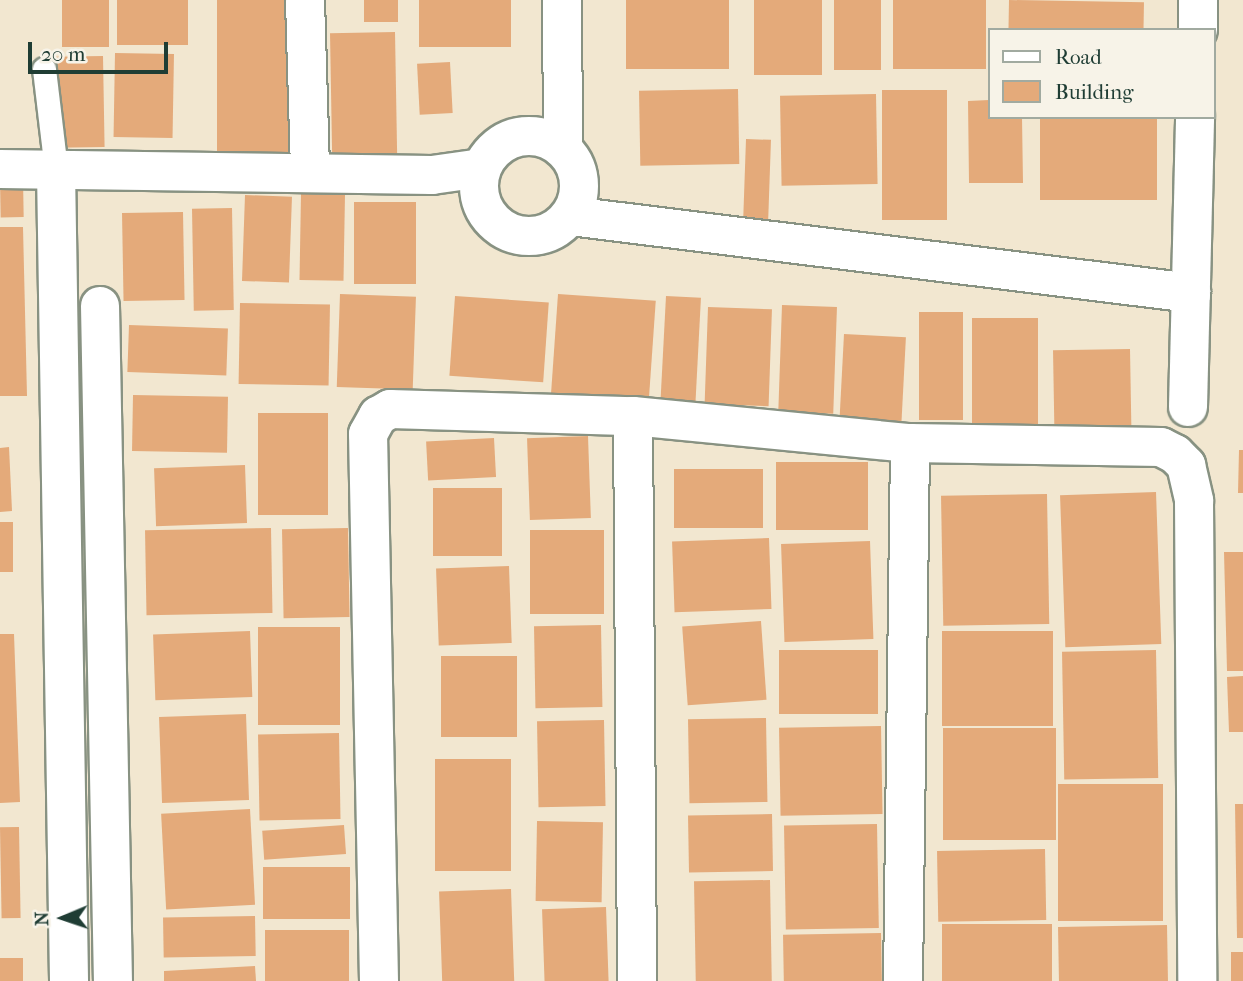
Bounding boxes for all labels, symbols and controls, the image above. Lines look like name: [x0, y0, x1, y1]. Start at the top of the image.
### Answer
scale bar: [32, 28, 172, 72]
legend: [988, 28, 1215, 119]
text: 20 m: [41, 42, 85, 66]
text: Road: [1055, 45, 1102, 69]
text: Building: [1055, 80, 1133, 104]
north arrow: [28, 883, 98, 953]
text: N: [31, 911, 53, 926]

